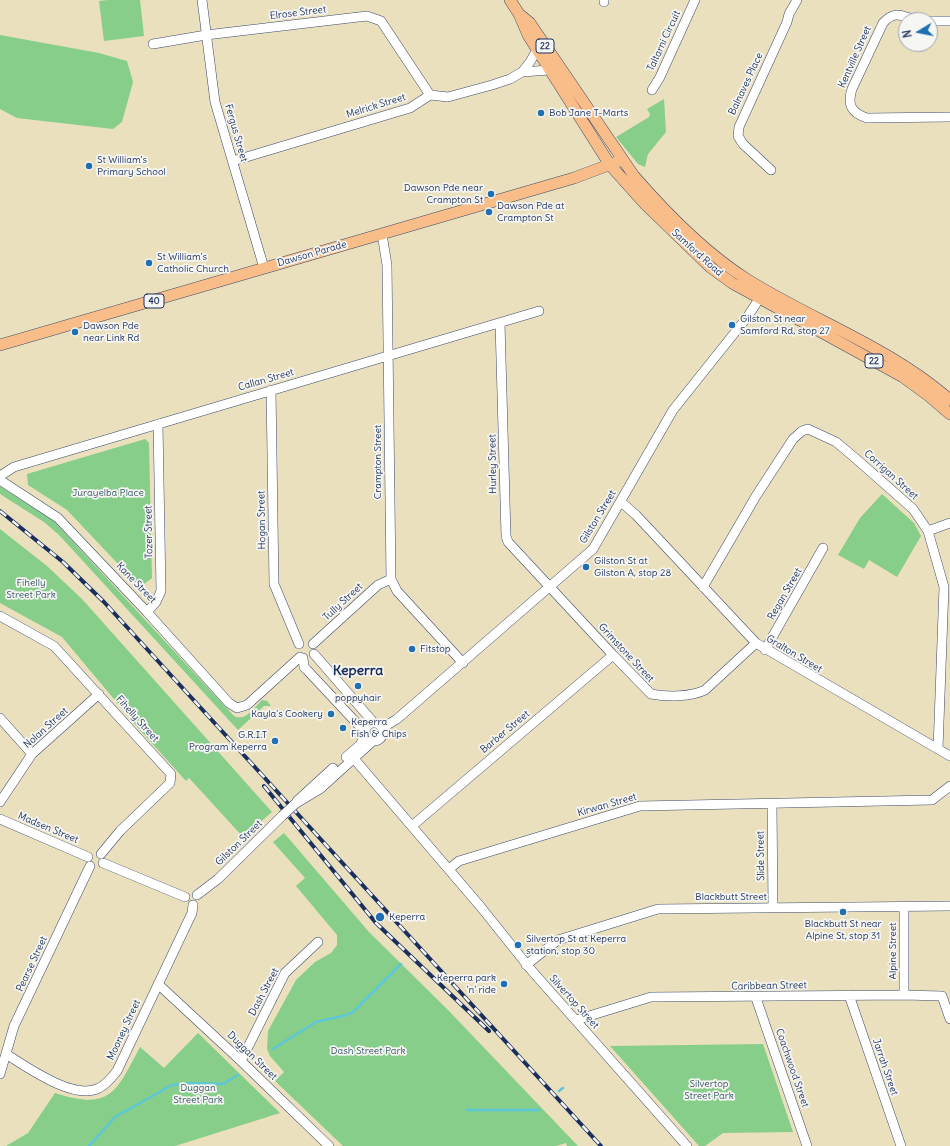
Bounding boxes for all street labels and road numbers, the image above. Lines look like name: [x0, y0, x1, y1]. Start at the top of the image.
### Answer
street label: Elrose Street: [269, 4, 327, 22]
street label: Taltarni Circuit: [645, 9, 683, 73]
street label: Kentville Street: [836, 24, 874, 90]
road number: 22: [536, 39, 554, 53]
street label: Balnaves Place: [726, 51, 766, 117]
street label: Melrick Street: [345, 91, 407, 121]
street label: Fergus Street: [222, 103, 250, 163]
street label: Samford Road: [669, 227, 725, 279]
street label: Dawson Parade: [276, 238, 348, 270]
road number: 40: [144, 294, 164, 308]
road number: 22: [865, 354, 883, 368]
street label: Callan Street: [237, 366, 295, 394]
street label: Crampton Street: [372, 425, 384, 499]
street label: Hurley Street: [486, 434, 500, 494]
street label: Corrigan Street: [861, 448, 921, 502]
street label: Gilston Street: [577, 488, 619, 546]
street label: Hogan Street: [255, 490, 269, 550]
street label: Tozer Street: [143, 505, 155, 559]
street label: Kane Street: [114, 560, 158, 606]
street label: Regan Street: [765, 566, 805, 622]
street label: Tully Street: [321, 581, 365, 623]
street label: Grimstone Street: [596, 621, 656, 685]
street label: Gralton Street: [764, 633, 824, 675]
street label: Fihelly Street: [113, 693, 161, 745]
street label: Nolan Street: [21, 705, 71, 751]
street label: Barber Street: [478, 708, 532, 756]
street label: Kirwan Street: [576, 791, 638, 819]
street label: Madsen Street: [16, 810, 80, 846]
street label: Gilston Street: [213, 818, 265, 868]
street label: Slide Street: [755, 831, 767, 881]
street label: Blackbutt Street: [695, 891, 767, 903]
street label: Alpine Street: [887, 923, 899, 979]
street label: Pearse Street: [14, 934, 50, 994]
street label: Dash Street: [246, 966, 282, 1018]
street label: Silvertop Street: [547, 973, 601, 1031]
street label: Caribbean Street: [731, 979, 807, 993]
street label: Mooney Street: [105, 998, 143, 1062]
street label: Coachwood Street: [773, 1027, 811, 1109]
street label: Duggan Street: [225, 1029, 279, 1083]
street label: Jarrah Street: [870, 1037, 900, 1097]

